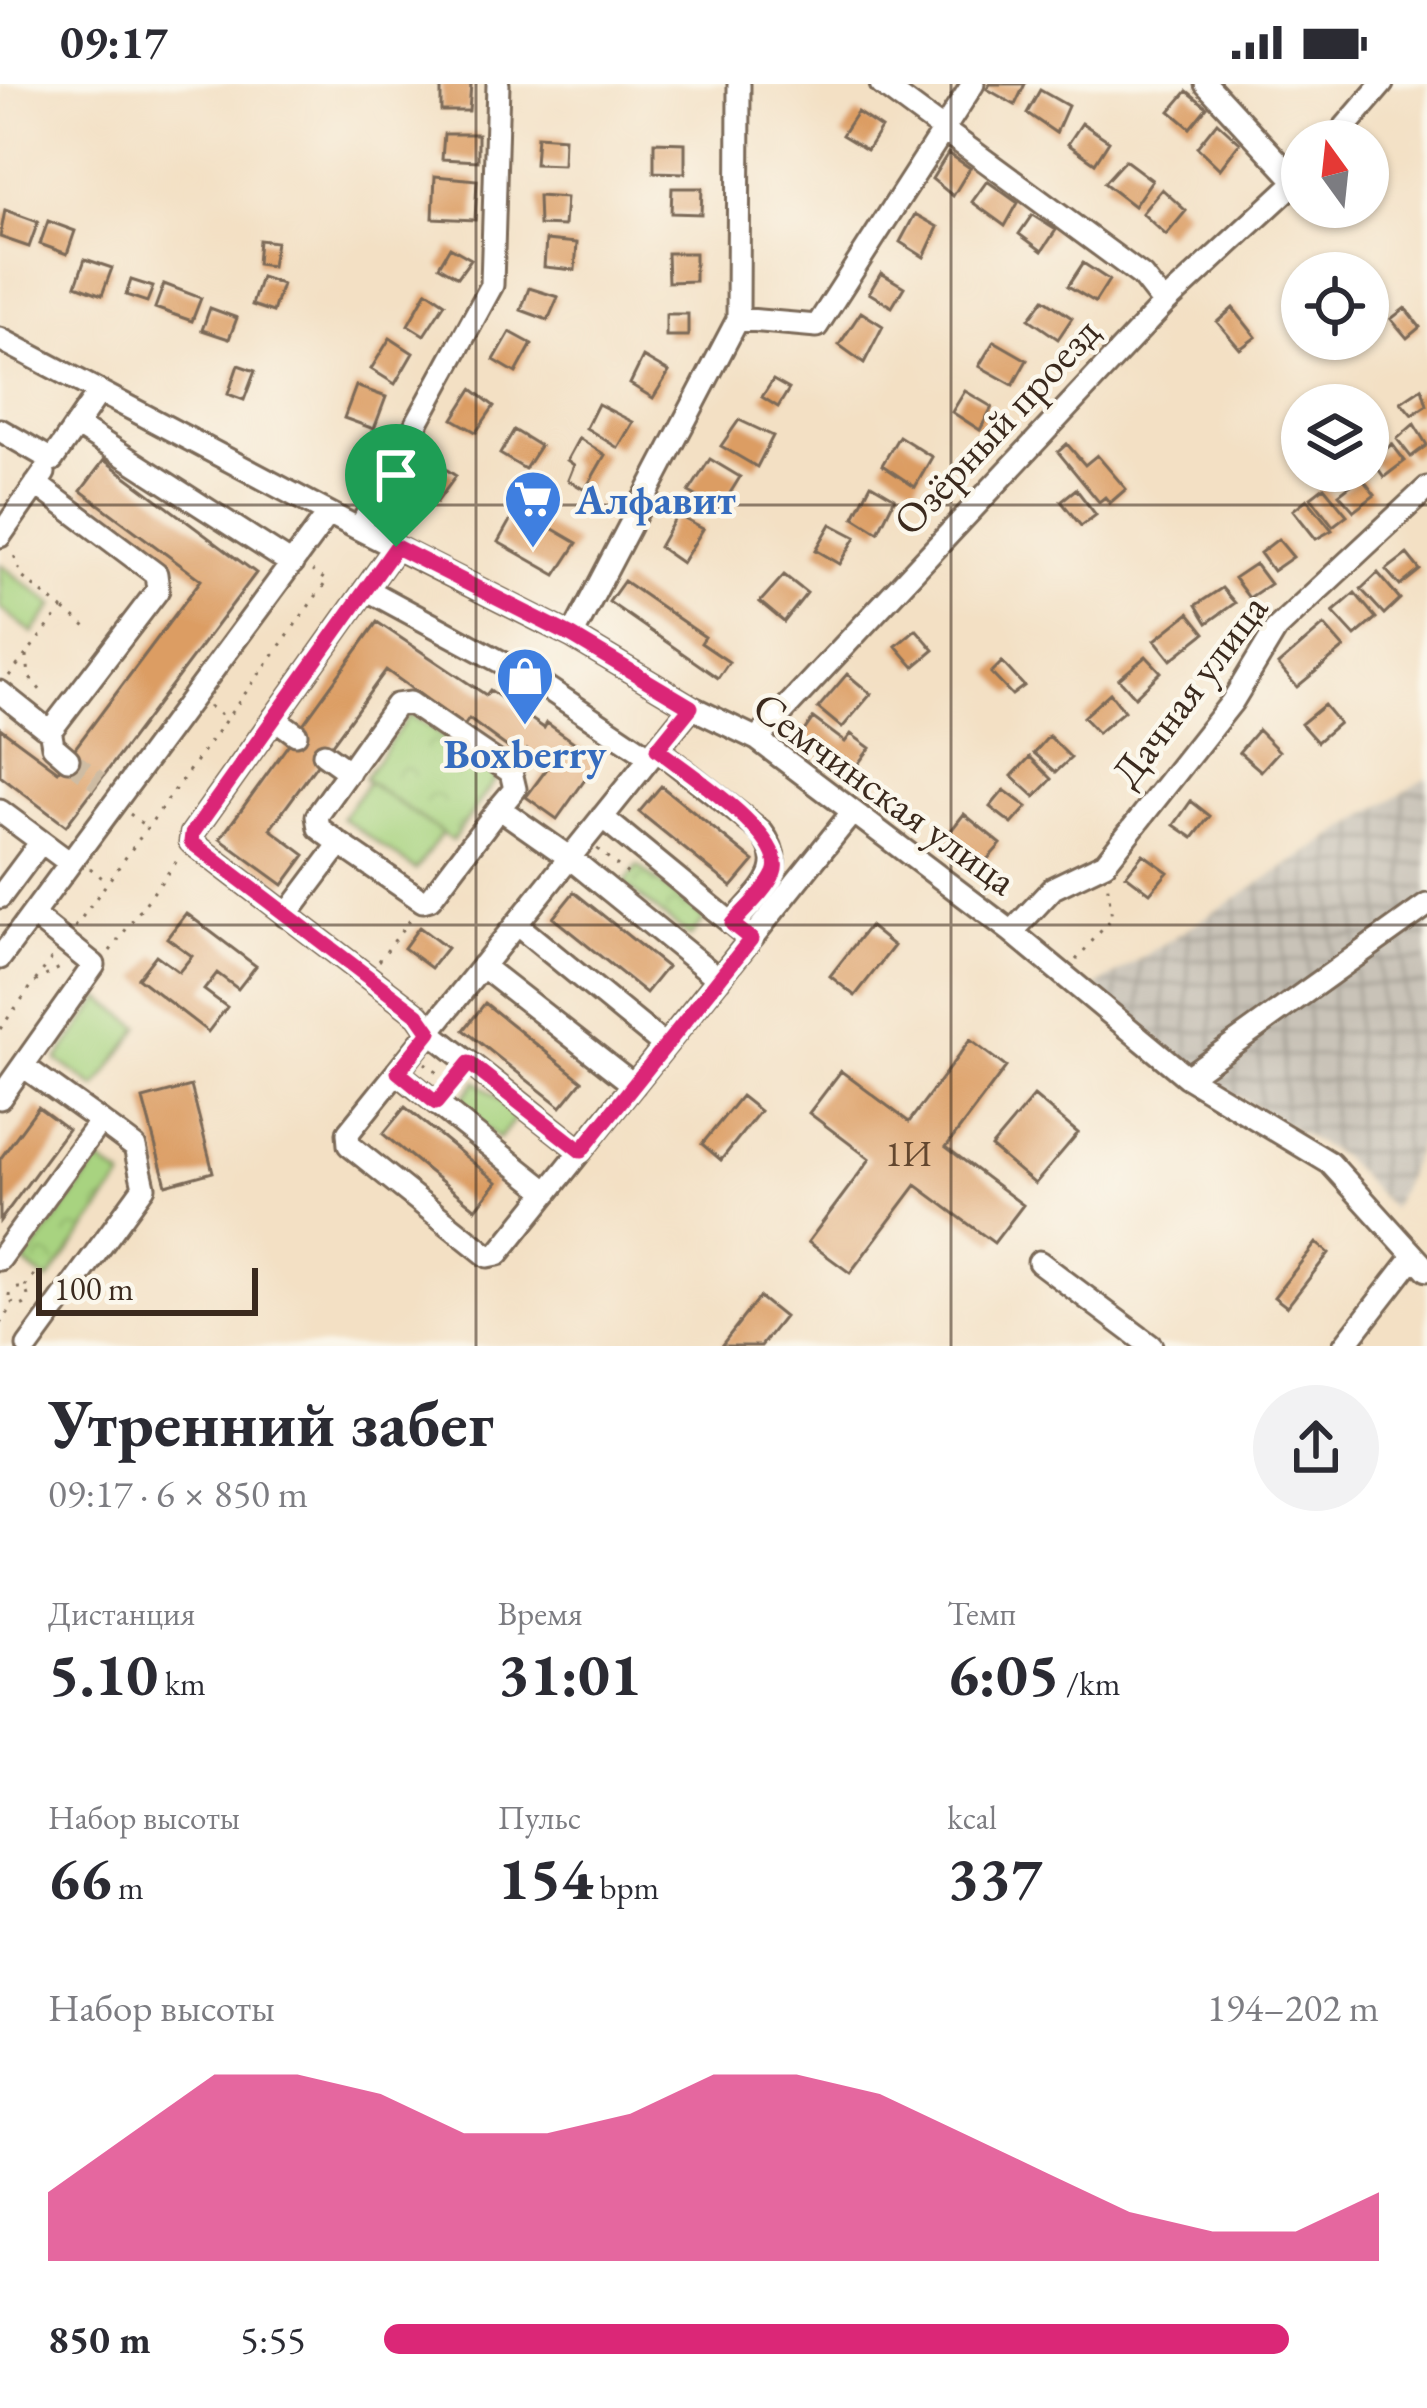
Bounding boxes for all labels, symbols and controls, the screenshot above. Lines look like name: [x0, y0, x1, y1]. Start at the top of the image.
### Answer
text: 09:17: [60, 13, 168, 71]
north arrow: [1281, 120, 1389, 228]
map controls: [1281, 120, 1389, 492]
button: locate: [1281, 252, 1389, 360]
street label: Озёрный проезд: [881, 305, 1111, 547]
button: layers: [1281, 384, 1389, 492]
pin: [345, 424, 447, 547]
icon: arrive: [363, 442, 429, 508]
supermarket icon: Алфавит: [502, 468, 564, 550]
place label: Алфавит: [574, 472, 736, 527]
street label: Дачная улица: [1098, 582, 1280, 798]
shop icon: Boxberry: [494, 645, 556, 727]
street label: Семчинская улица: [742, 679, 1028, 907]
place label: Boxberry: [444, 726, 607, 781]
house number: 1И: [885, 1130, 931, 1177]
scale bar: [36, 1262, 258, 1315]
text: 100 m: [54, 1267, 134, 1310]
text: Утренний забег: [48, 1380, 494, 1466]
button: share: [1253, 1385, 1379, 1511]
text: 09:17 · 6 × 850 m: [48, 1468, 308, 1519]
text: Дистанция: [48, 1592, 195, 1635]
text: Время: [498, 1592, 582, 1635]
text: Темп: [947, 1592, 1016, 1635]
text: 5.10: [48, 1635, 158, 1713]
text: 31:01: [498, 1635, 642, 1713]
text: 6:05: [947, 1635, 1059, 1713]
text: km: [158, 1662, 206, 1705]
text: /km: [1059, 1662, 1120, 1705]
text: Набор высоты: [48, 1796, 240, 1839]
text: Пульс: [498, 1796, 581, 1839]
text: kcal: [947, 1796, 997, 1839]
text: 66: [48, 1839, 111, 1917]
text: 154: [498, 1839, 593, 1917]
text: 337: [947, 1839, 1043, 1917]
text: m: [111, 1866, 144, 1909]
text: bpm: [593, 1866, 659, 1909]
text: Набор высоты: [48, 1982, 275, 2033]
text: 194–202 m: [1207, 1982, 1379, 2033]
text: 850 m: [48, 2314, 151, 2365]
text: 5:55: [240, 2314, 306, 2365]

